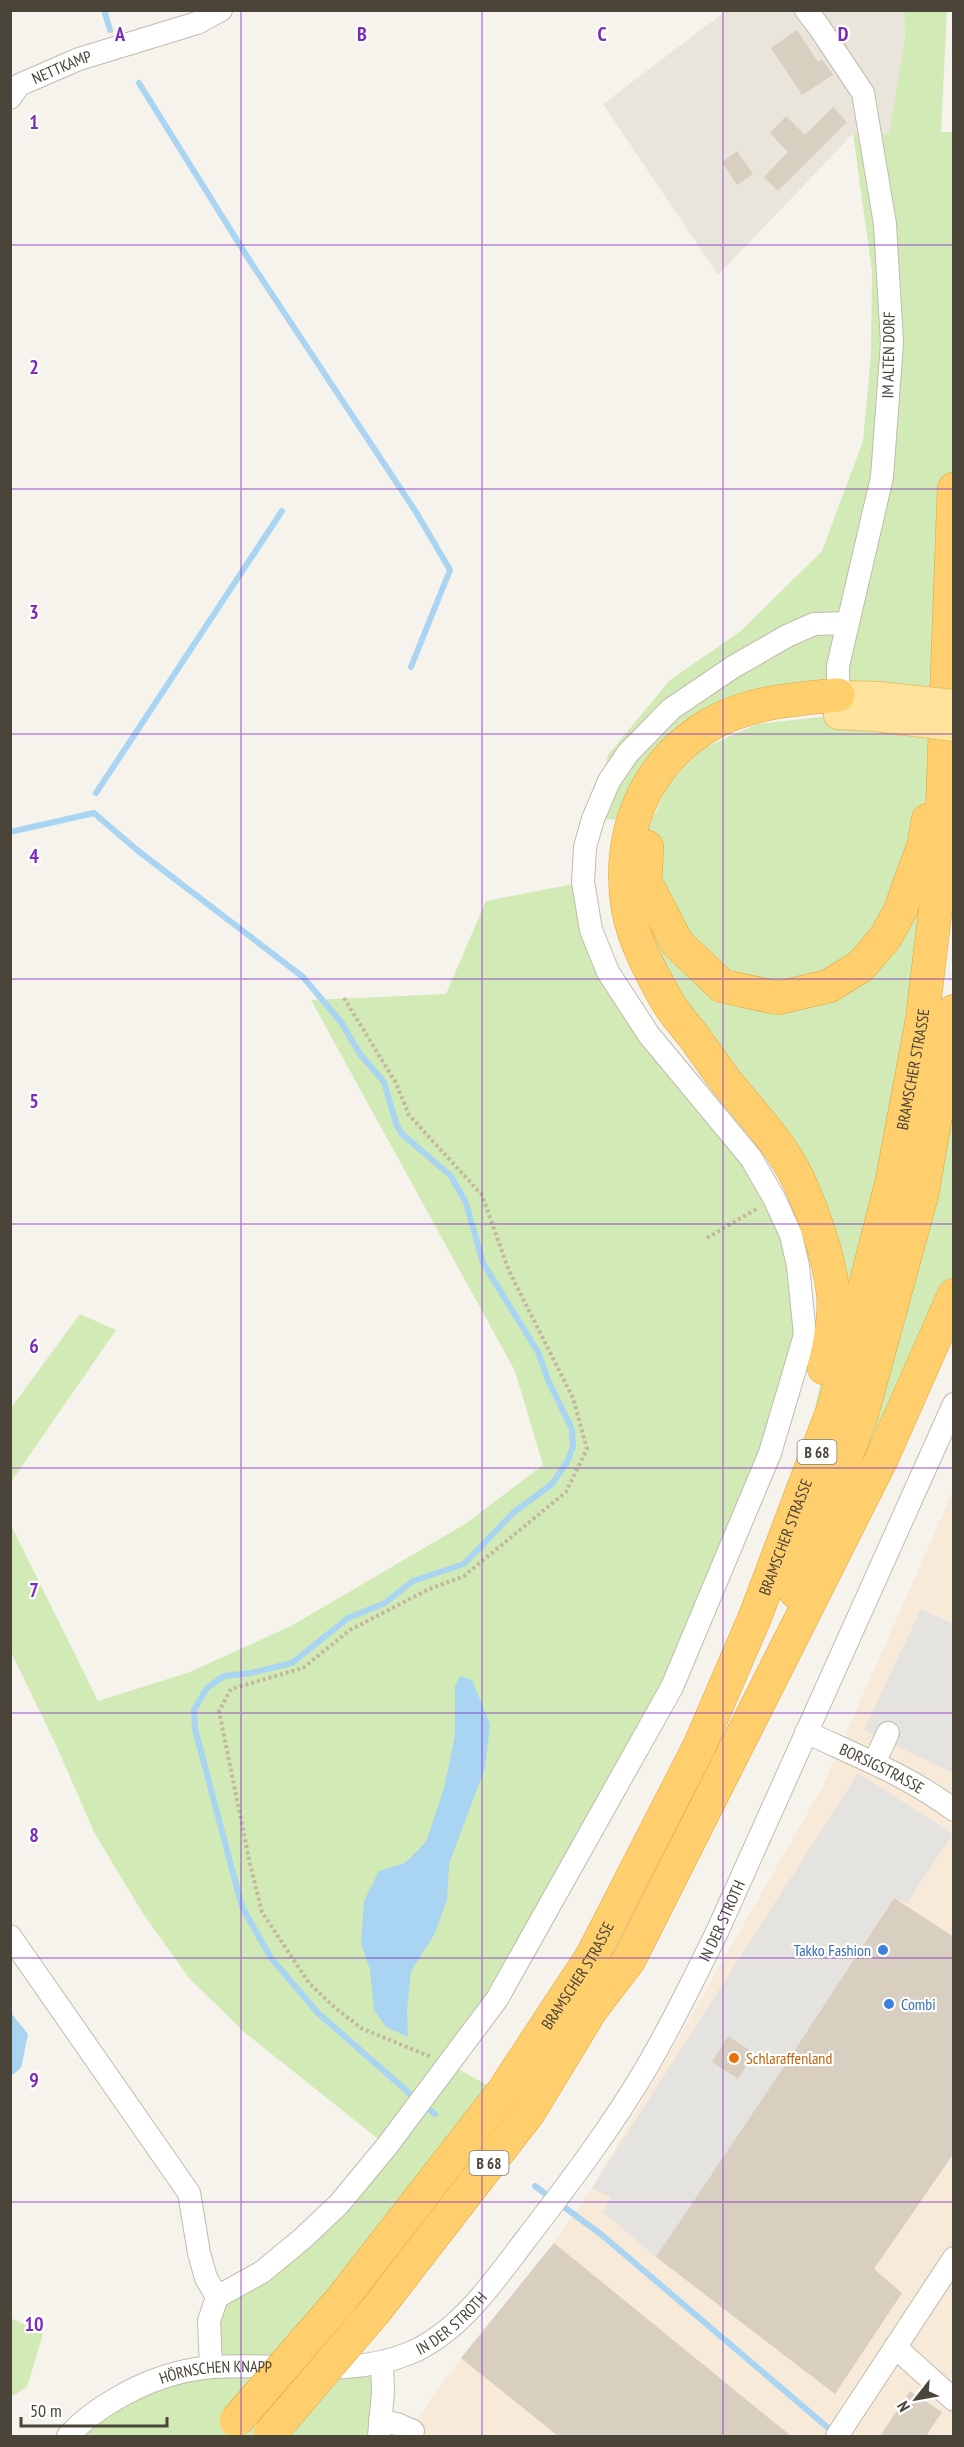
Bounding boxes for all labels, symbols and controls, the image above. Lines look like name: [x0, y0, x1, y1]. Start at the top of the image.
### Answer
text: A: [114, 21, 126, 47]
text: B: [357, 21, 367, 47]
text: C: [597, 21, 607, 47]
text: D: [838, 21, 849, 47]
street label: NETTKAMP: [29, 46, 94, 88]
text: 1: [29, 109, 39, 135]
street label: IM ALTEN DORF: [877, 311, 899, 399]
text: 2: [29, 354, 39, 380]
text: 3: [29, 599, 39, 625]
text: 4: [29, 843, 39, 869]
street label: BRAMSCHER STRASSE: [892, 1007, 933, 1131]
text: 5: [29, 1088, 39, 1114]
text: 6: [29, 1333, 39, 1359]
road number: B 68: [798, 1440, 836, 1464]
street label: BRAMSCHER STRASSE: [754, 1476, 816, 1598]
text: 7: [29, 1577, 39, 1603]
street label: BORSIGSTRASSE: [837, 1739, 928, 1798]
text: 8: [29, 1822, 39, 1848]
street label: IN DER STROTH: [694, 1877, 749, 1965]
street label: BRAMSCHER STRASSE: [537, 1918, 618, 2033]
place label: Takko Fashion: [793, 1940, 871, 1960]
marker: Takko Fashion: [876, 1943, 890, 1957]
place label: Combi: [901, 1994, 936, 2014]
marker: Combi: [882, 1997, 896, 2011]
place label: Schlaraffenland: [746, 2048, 832, 2068]
marker: Schlaraffenland: [727, 2051, 741, 2065]
text: 9: [29, 2067, 39, 2093]
road number: B 68: [470, 2151, 508, 2175]
street label: IN DER STROTH: [412, 2288, 491, 2359]
text: 10: [24, 2311, 44, 2337]
street label: HÖRNSCHEN KNAPP: [156, 2356, 272, 2388]
north arrow: [886, 2369, 946, 2429]
scale bar: [21, 2390, 166, 2428]
text: N: [892, 2398, 914, 2416]
text: 50 m: [30, 2399, 62, 2422]

